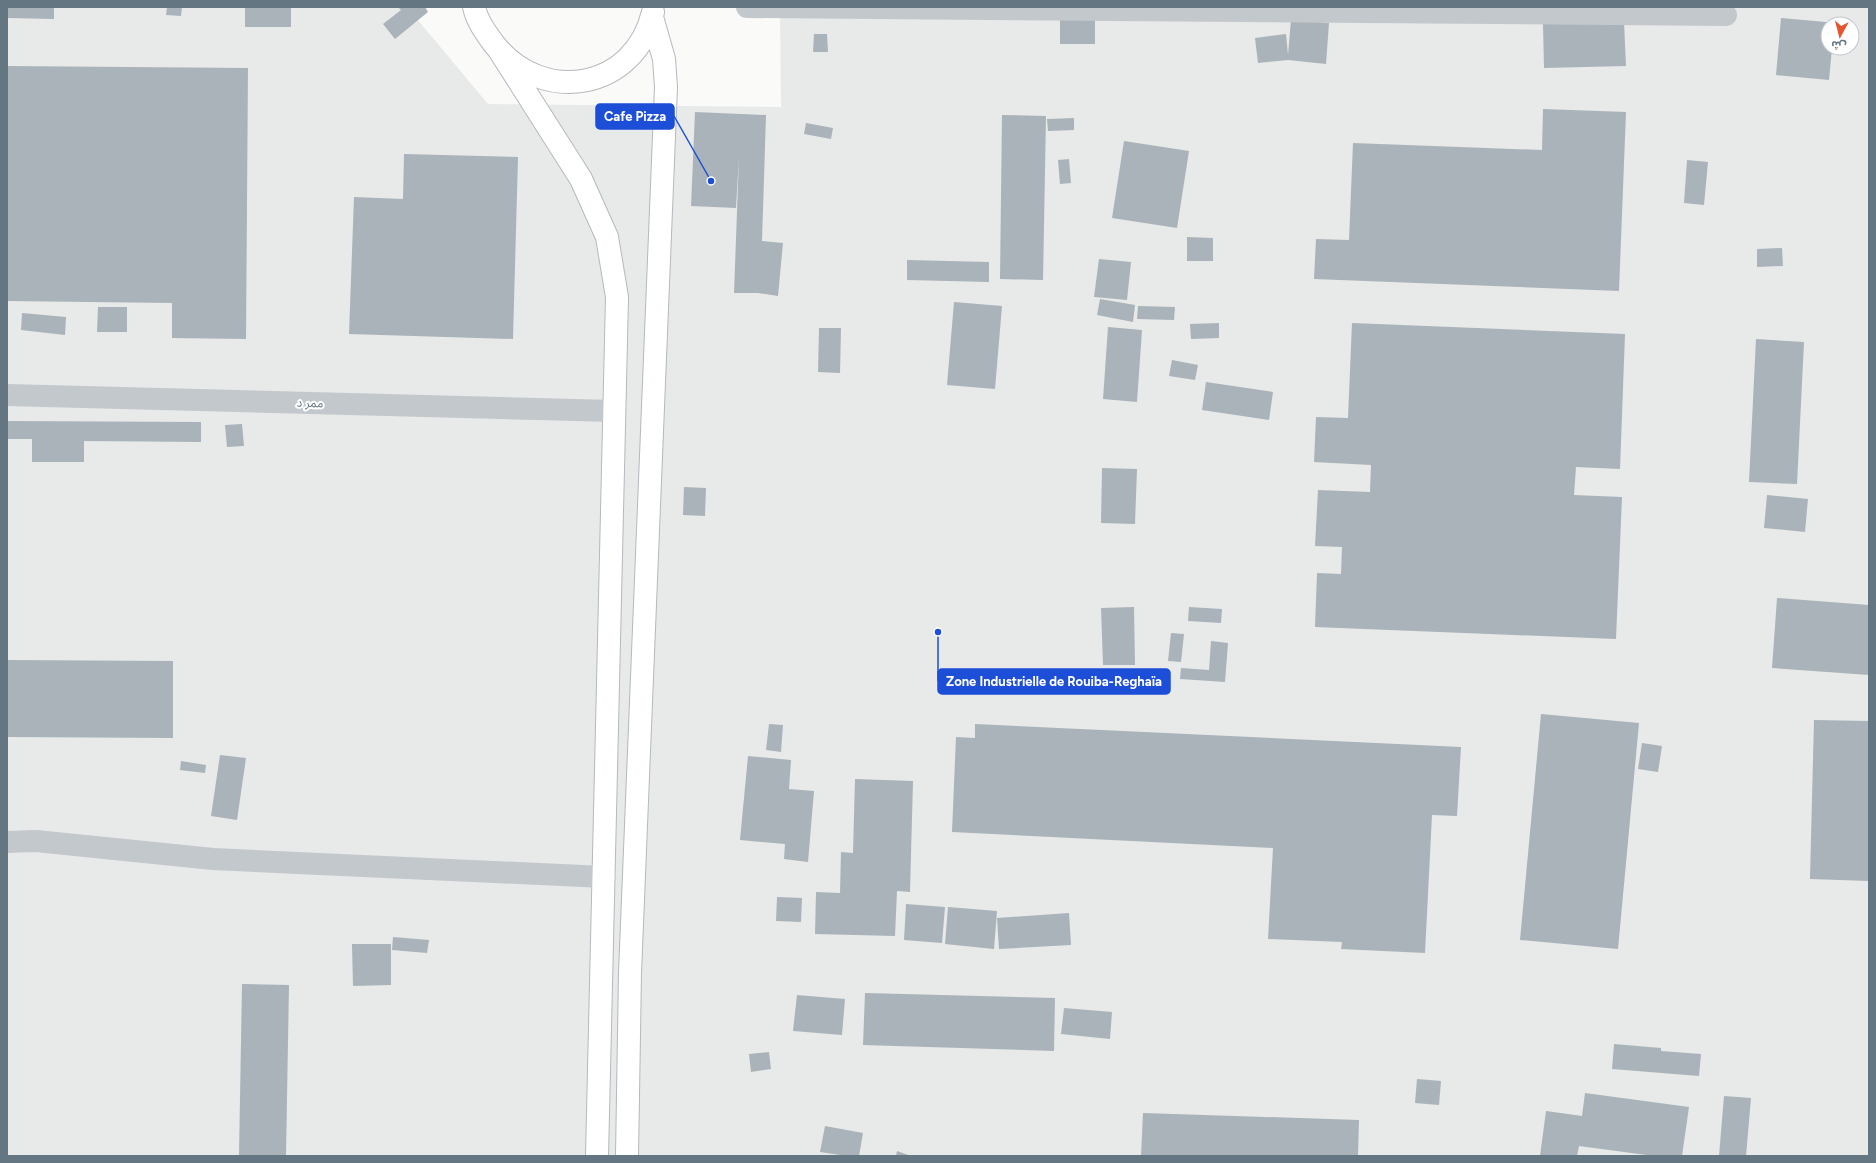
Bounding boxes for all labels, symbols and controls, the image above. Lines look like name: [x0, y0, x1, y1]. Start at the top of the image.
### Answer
north arrow: [1820, 16, 1860, 56]
text: ش: [1831, 38, 1847, 53]
callout: Cafe Pizza: [596, 104, 674, 129]
text: Cafe Pizza: [604, 109, 666, 124]
street label: ممر د: [296, 396, 324, 410]
callout: Zone Industrielle de Rouiba-Reghaïa: [938, 669, 1170, 694]
text: Zone Industrielle de Rouiba-Reghaïa: [946, 674, 1162, 689]

